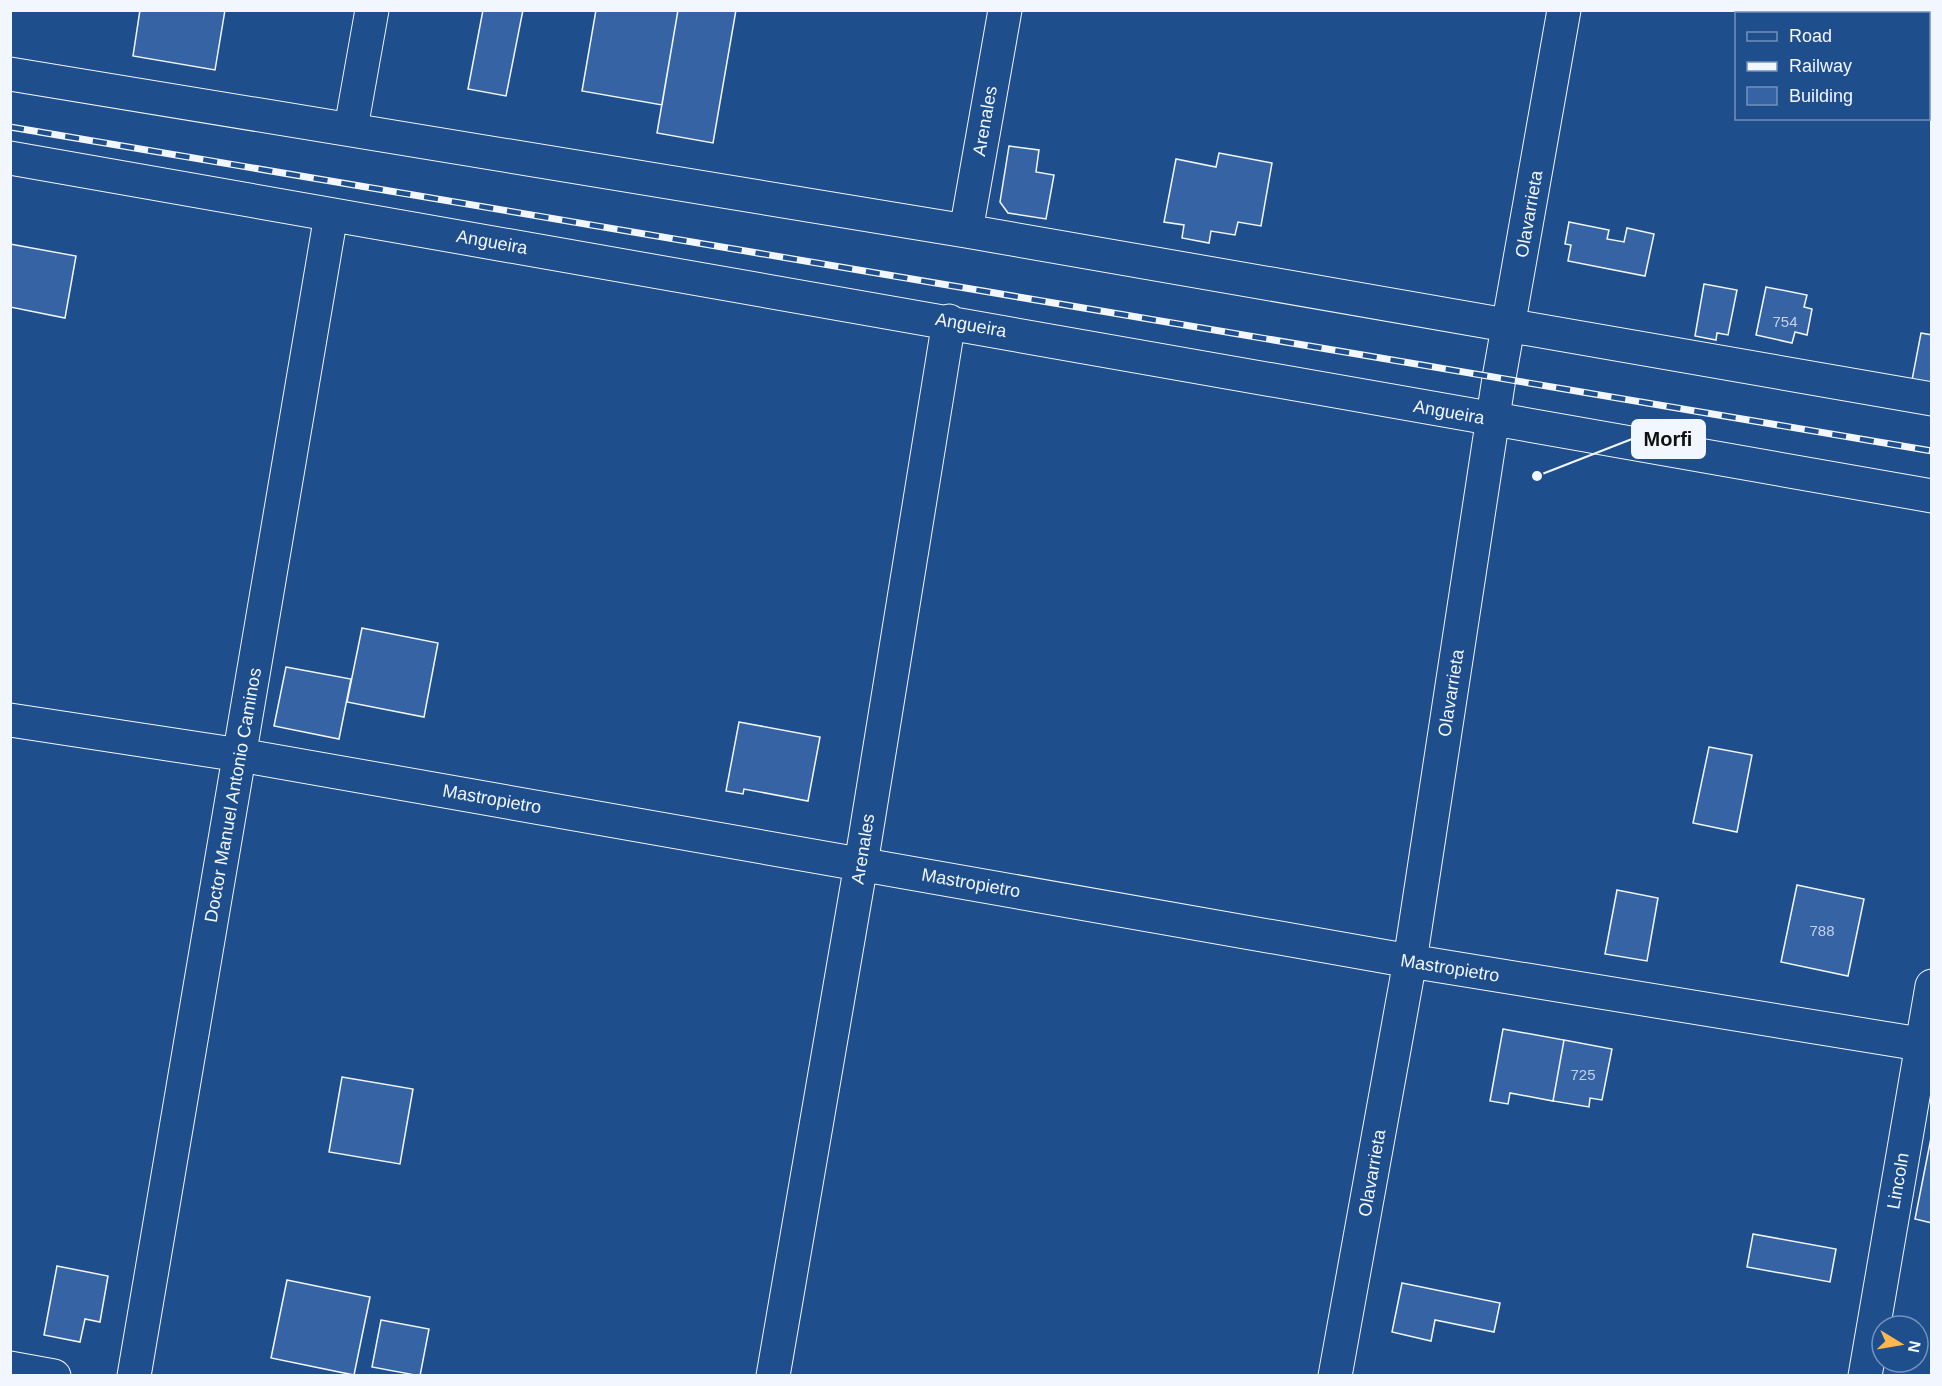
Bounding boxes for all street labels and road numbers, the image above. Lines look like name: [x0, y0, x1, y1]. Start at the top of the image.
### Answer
street label: Arenales: [969, 84, 1001, 158]
street label: Olavarrieta: [1512, 168, 1547, 259]
street label: Angueira: [455, 226, 530, 258]
street label: Angueira: [934, 309, 1009, 341]
street label: Angueira: [1412, 396, 1487, 428]
street label: Olavarrieta: [1434, 647, 1468, 738]
street label: Doctor Manuel Antonio Caminos: [201, 666, 265, 924]
street label: Mastropietro: [441, 780, 543, 818]
street label: Arenales: [848, 812, 878, 886]
street label: Mastropietro: [920, 864, 1022, 902]
street label: Mastropietro: [1399, 950, 1501, 986]
street label: Olavarrieta: [1355, 1127, 1390, 1218]
street label: Lincoln: [1883, 1151, 1913, 1211]

